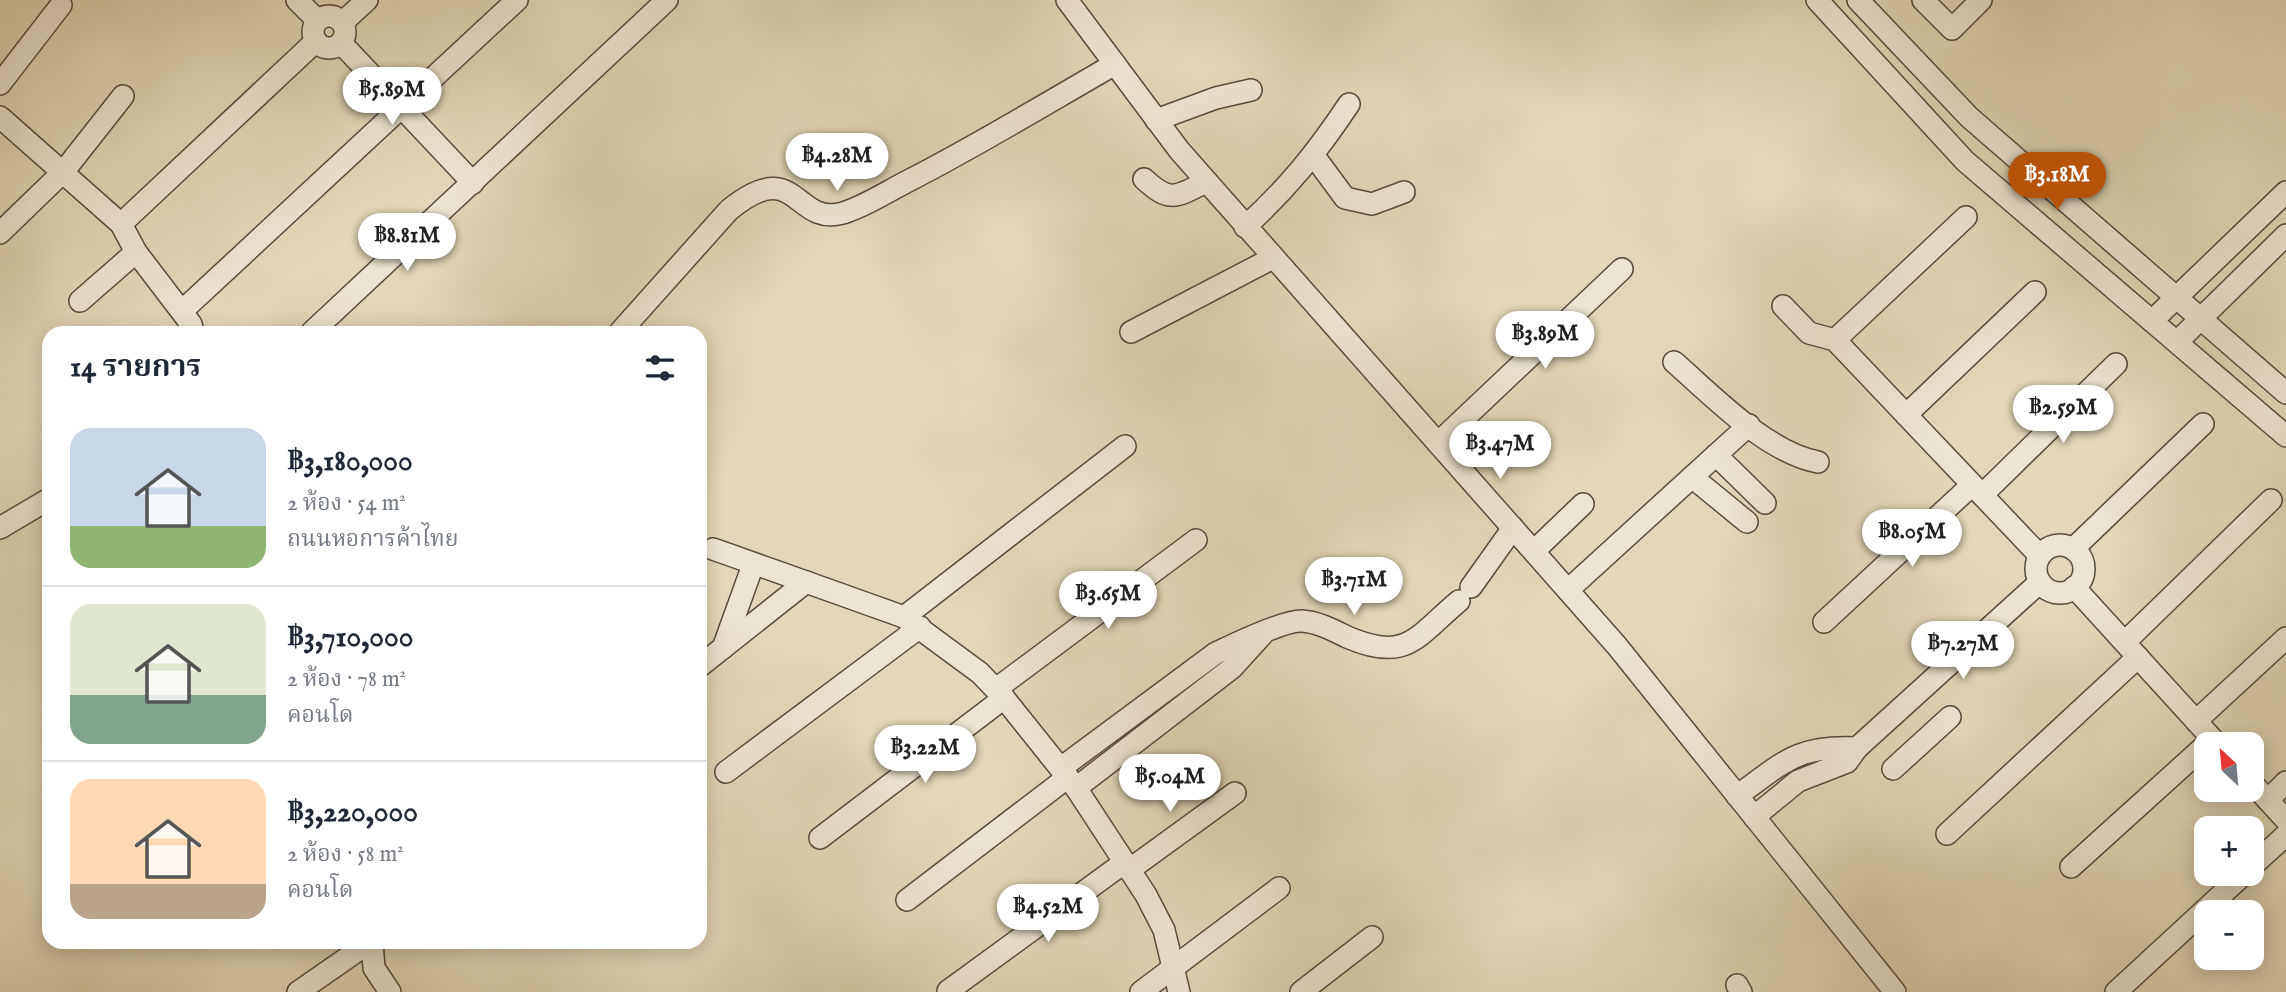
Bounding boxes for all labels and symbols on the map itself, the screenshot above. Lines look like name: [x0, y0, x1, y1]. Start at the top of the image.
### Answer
pin: ฿5.89M: [335, 68, 449, 127]
pin: ฿4.28M: [780, 134, 894, 193]
pin: ฿3.18M: [2000, 152, 2114, 212]
pin: ฿8.81M: [350, 214, 464, 273]
pin: ฿3.89M: [1488, 312, 1602, 371]
pin: ฿2.59M: [2006, 386, 2120, 445]
pin: ฿3.47M: [1443, 421, 1557, 481]
pin: ฿8.05M: [1855, 510, 1969, 569]
pin: ฿3.71M: [1297, 558, 1411, 617]
pin: ฿3.65M: [1051, 572, 1165, 631]
pin: ฿7.27M: [1906, 622, 2020, 681]
pin: ฿3.22M: [868, 726, 982, 785]
north arrow: [2194, 732, 2264, 802]
pin: ฿5.04M: [1113, 754, 1227, 814]
pin: ฿4.52M: [991, 884, 1105, 944]

